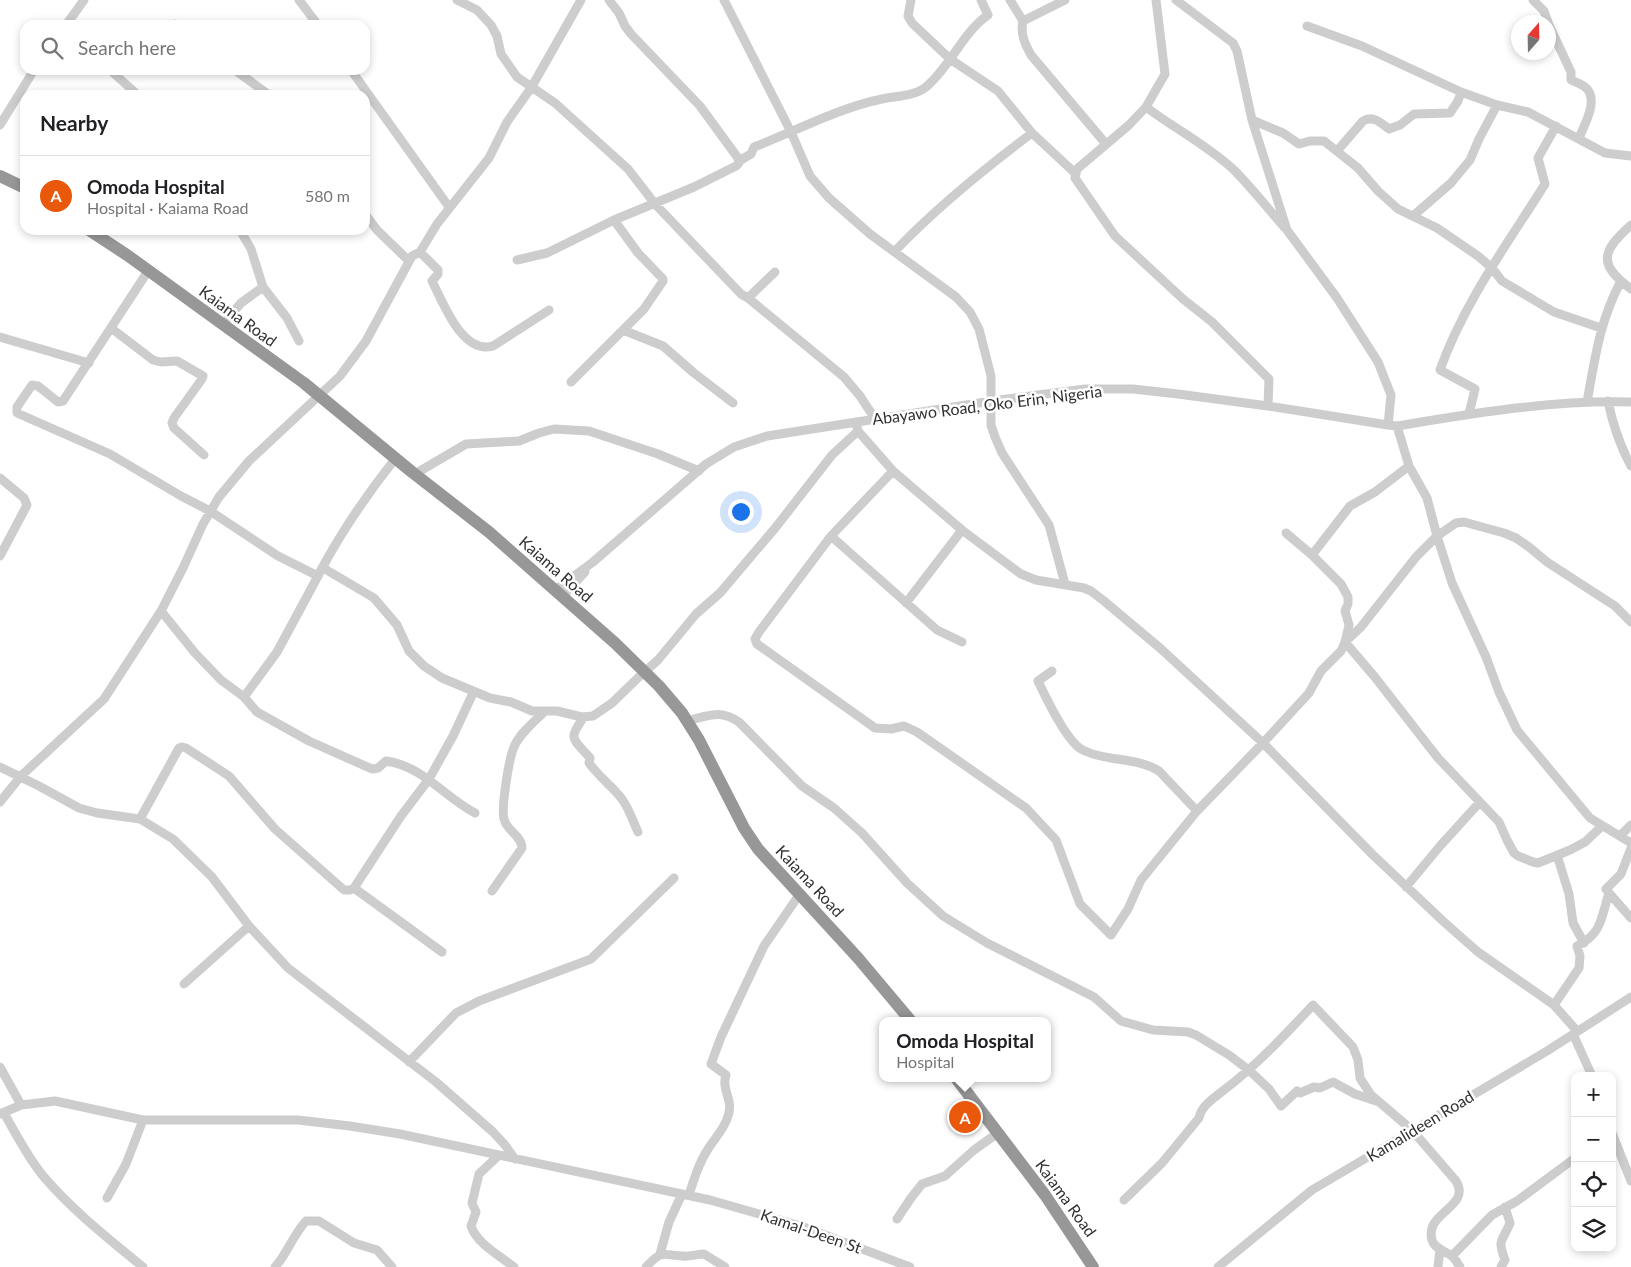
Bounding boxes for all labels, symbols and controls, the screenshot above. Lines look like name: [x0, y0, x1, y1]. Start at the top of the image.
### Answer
north arrow: [1511, 15, 1556, 60]
search box: [20, 20, 370, 75]
icon: search: [38, 34, 66, 62]
text: Search here: [78, 36, 176, 59]
text: Nearby: [40, 110, 108, 135]
text: Omoda Hospital: [87, 175, 225, 198]
text: A: [50, 186, 62, 205]
text: 580 m: [305, 186, 350, 205]
text: Hospital · Kaiama Road: [87, 198, 249, 217]
street label: Kaiama Road: [196, 281, 281, 350]
street label: Abayawo Road, Oko Erin, Nigeria: [871, 381, 1103, 428]
your location: [728, 499, 754, 525]
street label: Kaiama Road: [516, 532, 597, 606]
street label: Kaiama Road: [772, 841, 848, 920]
popup: [879, 1017, 1051, 1082]
text: Omoda Hospital: [896, 1029, 1034, 1052]
text: Hospital: [896, 1052, 954, 1071]
map controls: [1571, 1072, 1616, 1252]
button: +: [1571, 1072, 1616, 1117]
street label: Kamalideen Road: [1363, 1086, 1477, 1165]
pin: A: [949, 1098, 981, 1136]
button: −: [1571, 1117, 1616, 1162]
street label: Kaiama Road: [1032, 1155, 1101, 1240]
button: locate: [1571, 1162, 1616, 1207]
street label: Kamal-Deen St: [758, 1204, 864, 1257]
button: layers: [1571, 1207, 1616, 1252]

